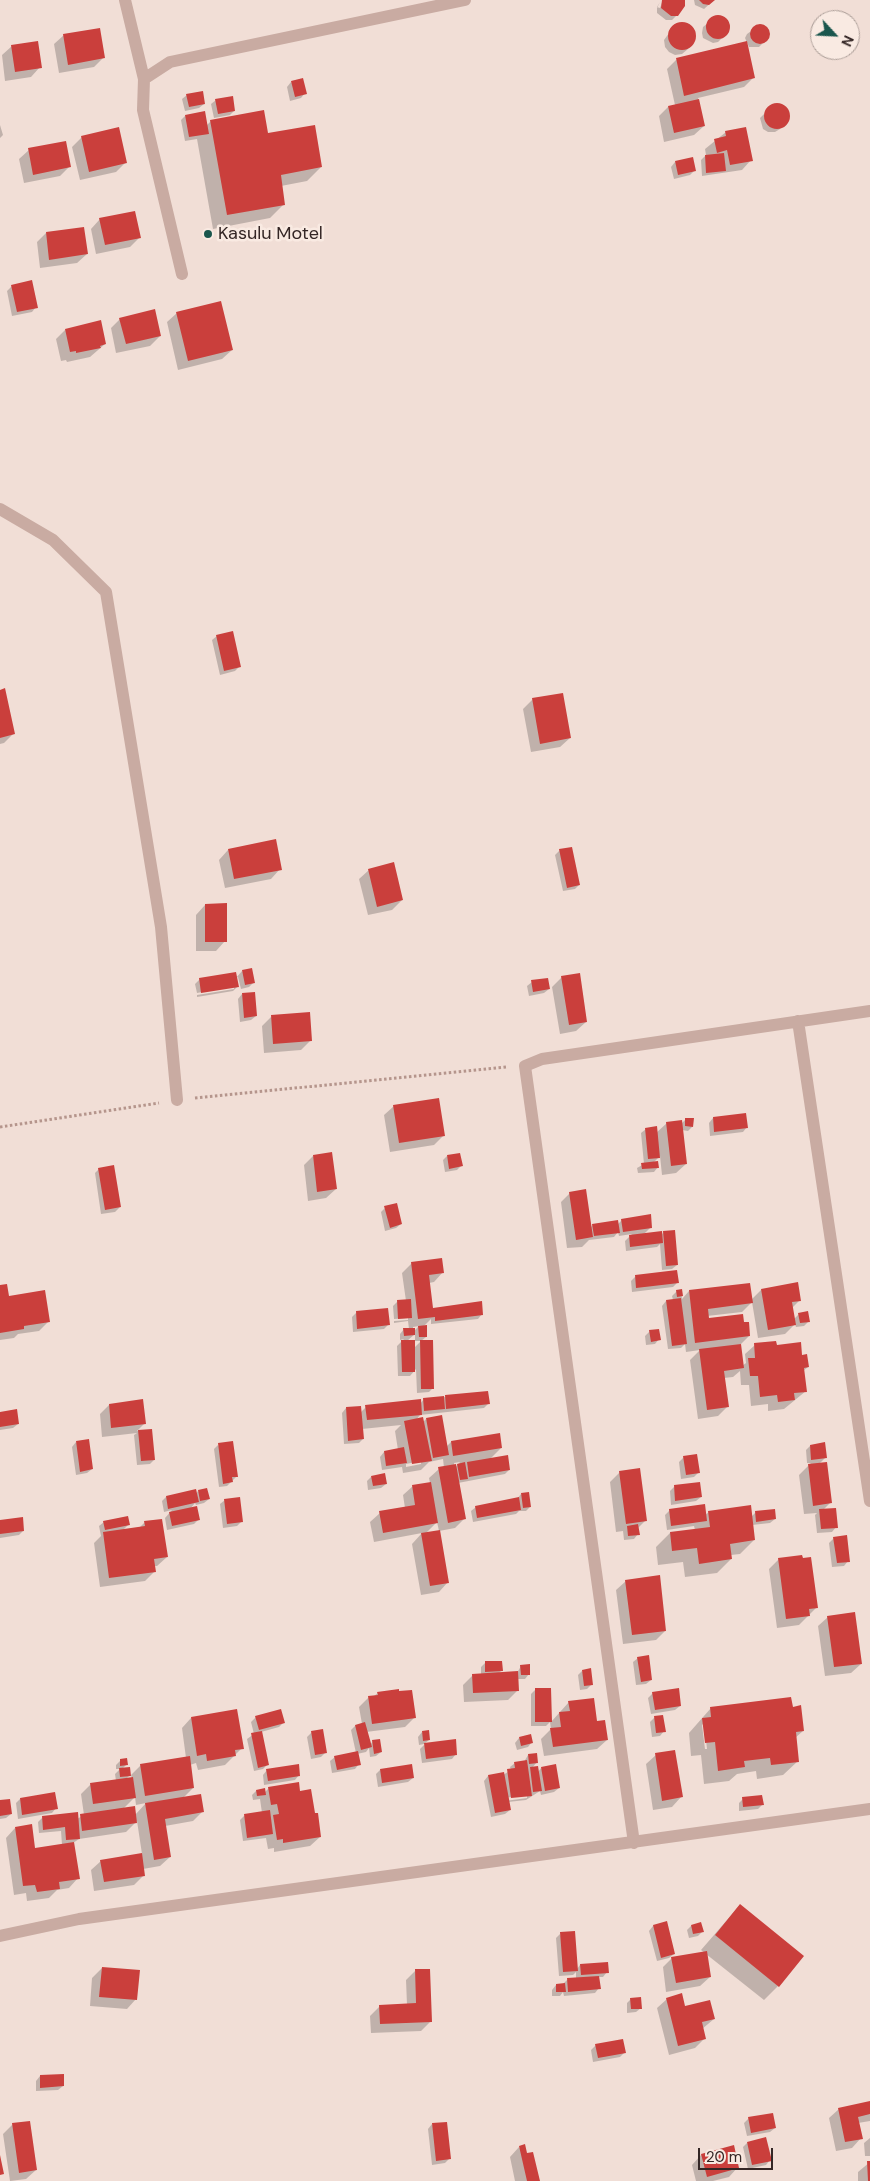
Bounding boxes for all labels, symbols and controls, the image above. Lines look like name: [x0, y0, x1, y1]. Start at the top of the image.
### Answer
north arrow: [810, 10, 860, 60]
text: N: [837, 32, 858, 49]
place label: Kasulu Motel: [218, 223, 323, 245]
marker: Kasulu Motel: [202, 228, 214, 240]
scale bar: [700, 2138, 775, 2170]
text: 20 m: [706, 2147, 742, 2167]

